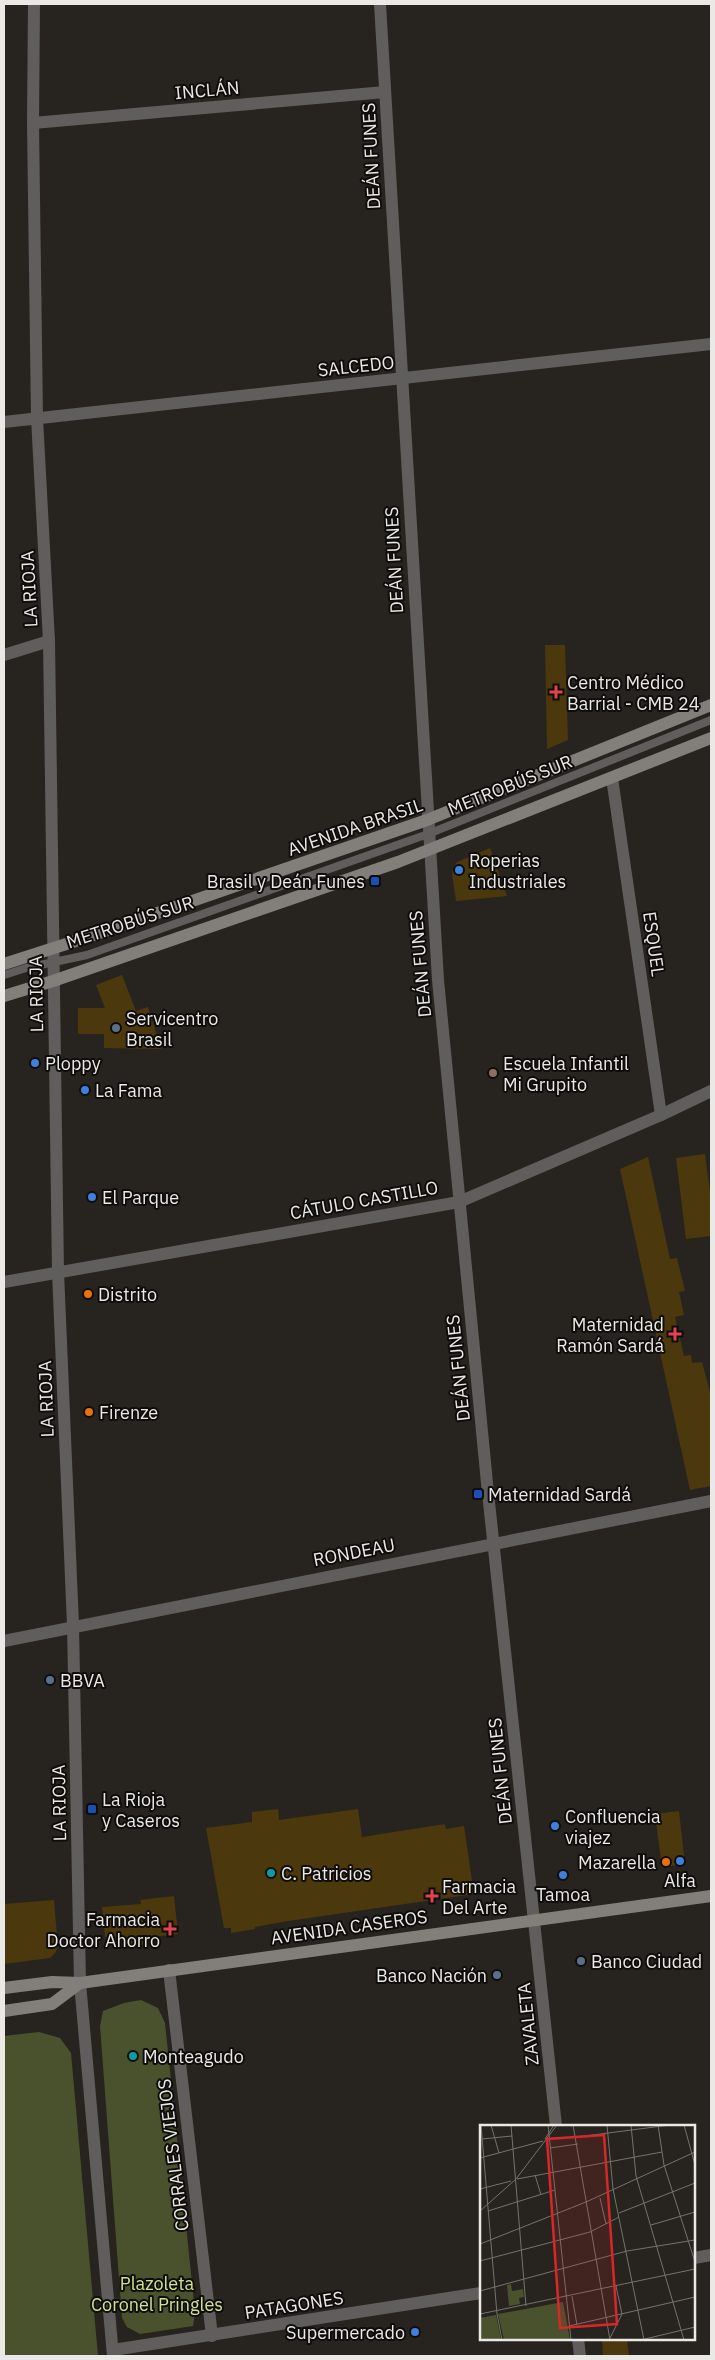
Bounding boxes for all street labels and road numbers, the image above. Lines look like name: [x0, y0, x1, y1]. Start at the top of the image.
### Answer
street label: INCLÁN: [174, 76, 240, 104]
street label: DEÁN FUNES: [357, 102, 385, 210]
street label: SALCEDO: [317, 351, 395, 381]
street label: DEÁN FUNES: [380, 506, 408, 614]
street label: LA RIOJA: [15, 550, 42, 628]
street label: METROBÚS SUR: [444, 750, 576, 820]
street label: AVENIDA BRASIL: [284, 793, 426, 861]
street label: METROBÚS SUR: [64, 891, 196, 953]
street label: DEÁN FUNES: [404, 910, 436, 1018]
street label: ESQUEL: [638, 910, 670, 978]
street label: LA RIOJA: [24, 955, 48, 1033]
street label: CÁTULO CASTILLO: [288, 1176, 440, 1224]
street label: DEÁN FUNES: [441, 1314, 475, 1422]
street label: LA RIOJA: [33, 1360, 59, 1438]
street label: RONDEAU: [311, 1533, 397, 1571]
street label: DEÁN FUNES: [483, 1717, 517, 1825]
street label: LA RIOJA: [47, 1764, 71, 1842]
street label: AVENIDA CASEROS: [269, 1905, 429, 1949]
street label: ZAVALETA: [512, 1981, 544, 2067]
street label: CORRALES VIEJOS: [152, 2078, 194, 2232]
street label: PATAGONES: [243, 2286, 345, 2324]

